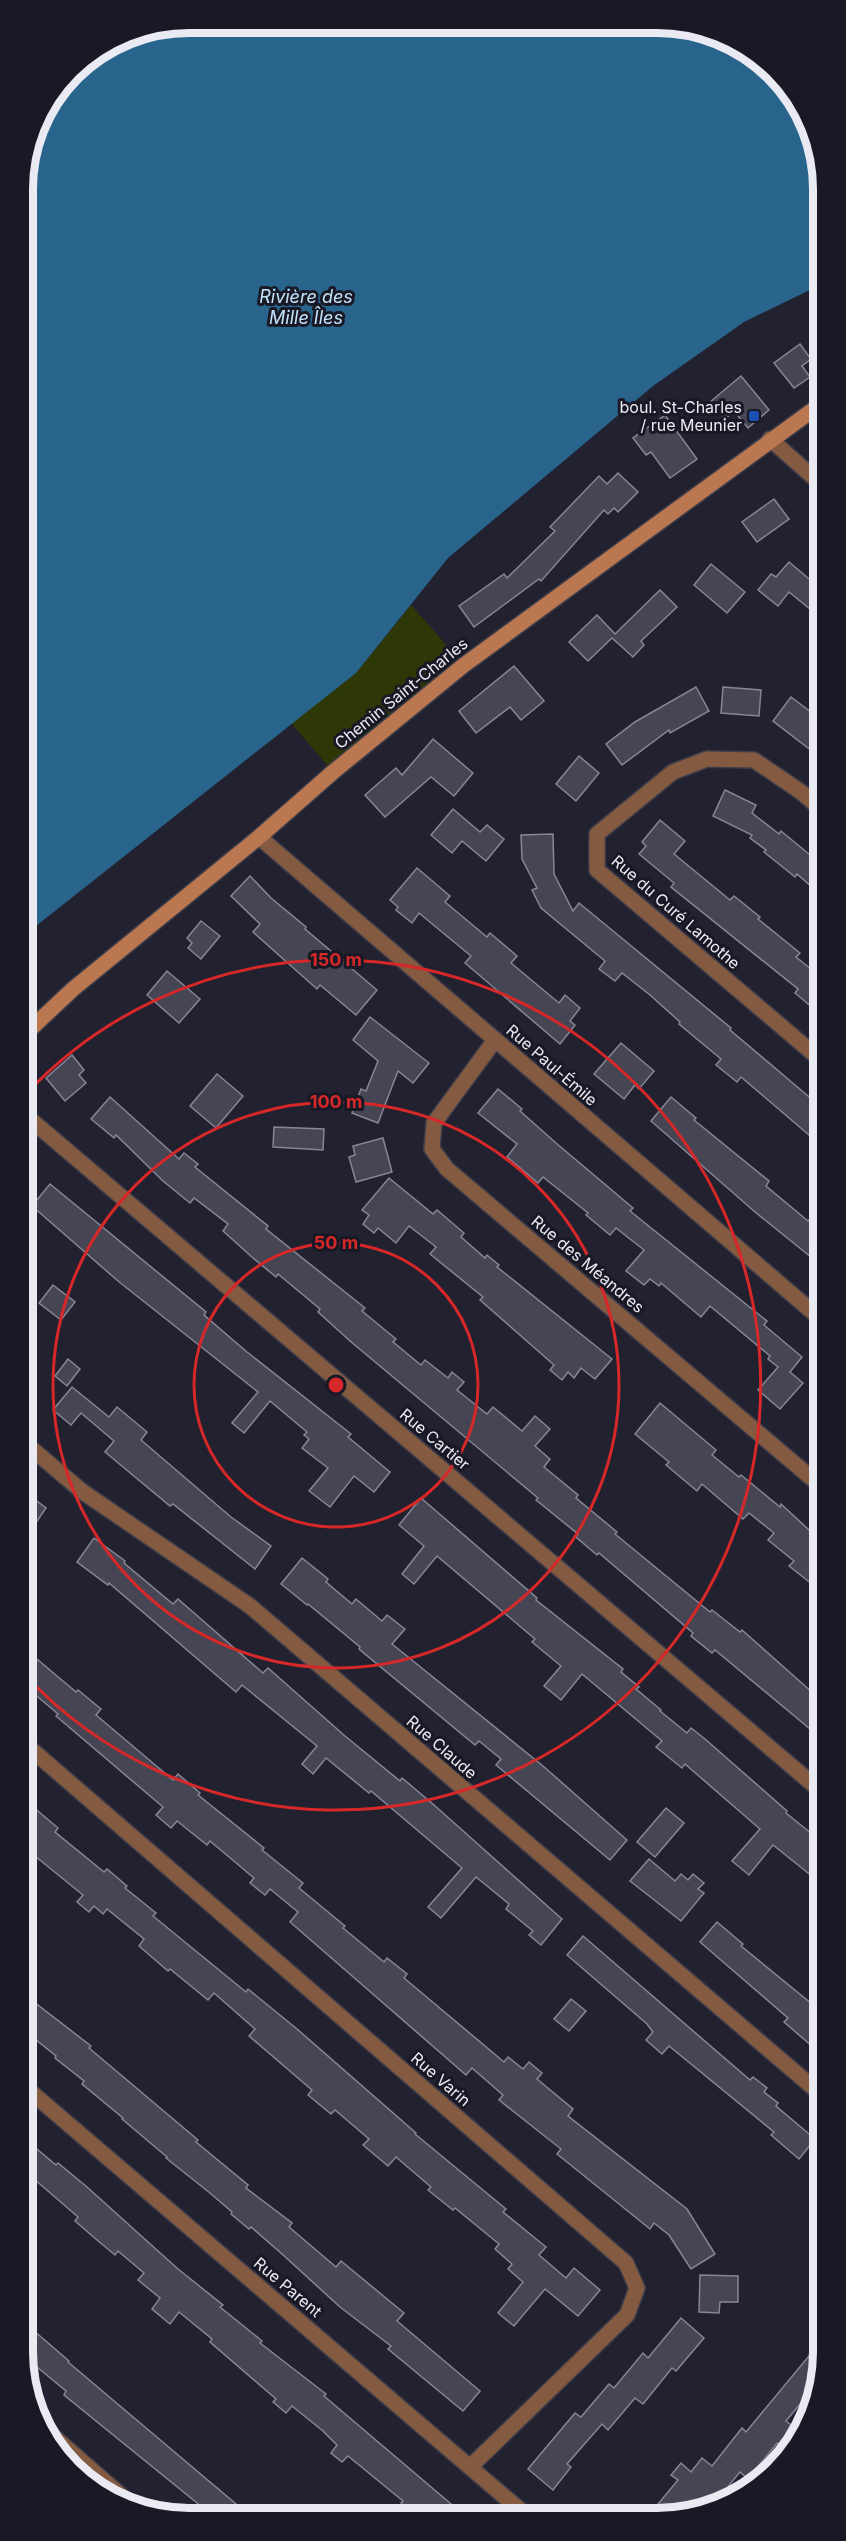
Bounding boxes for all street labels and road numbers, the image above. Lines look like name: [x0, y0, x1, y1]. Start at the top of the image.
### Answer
street label: Chemin Saint-Charles: [331, 633, 471, 753]
street label: Rue du Curé Lamothe: [608, 851, 744, 973]
street label: Rue Paul-Émile: [502, 1020, 602, 1110]
street label: Rue des Méandres: [527, 1211, 649, 1317]
street label: Rue Cartier: [396, 1404, 474, 1474]
street label: Rue Claude: [403, 1711, 481, 1783]
street label: Rue Varin: [407, 2048, 475, 2110]
street label: Rue Parent: [250, 2253, 326, 2321]

